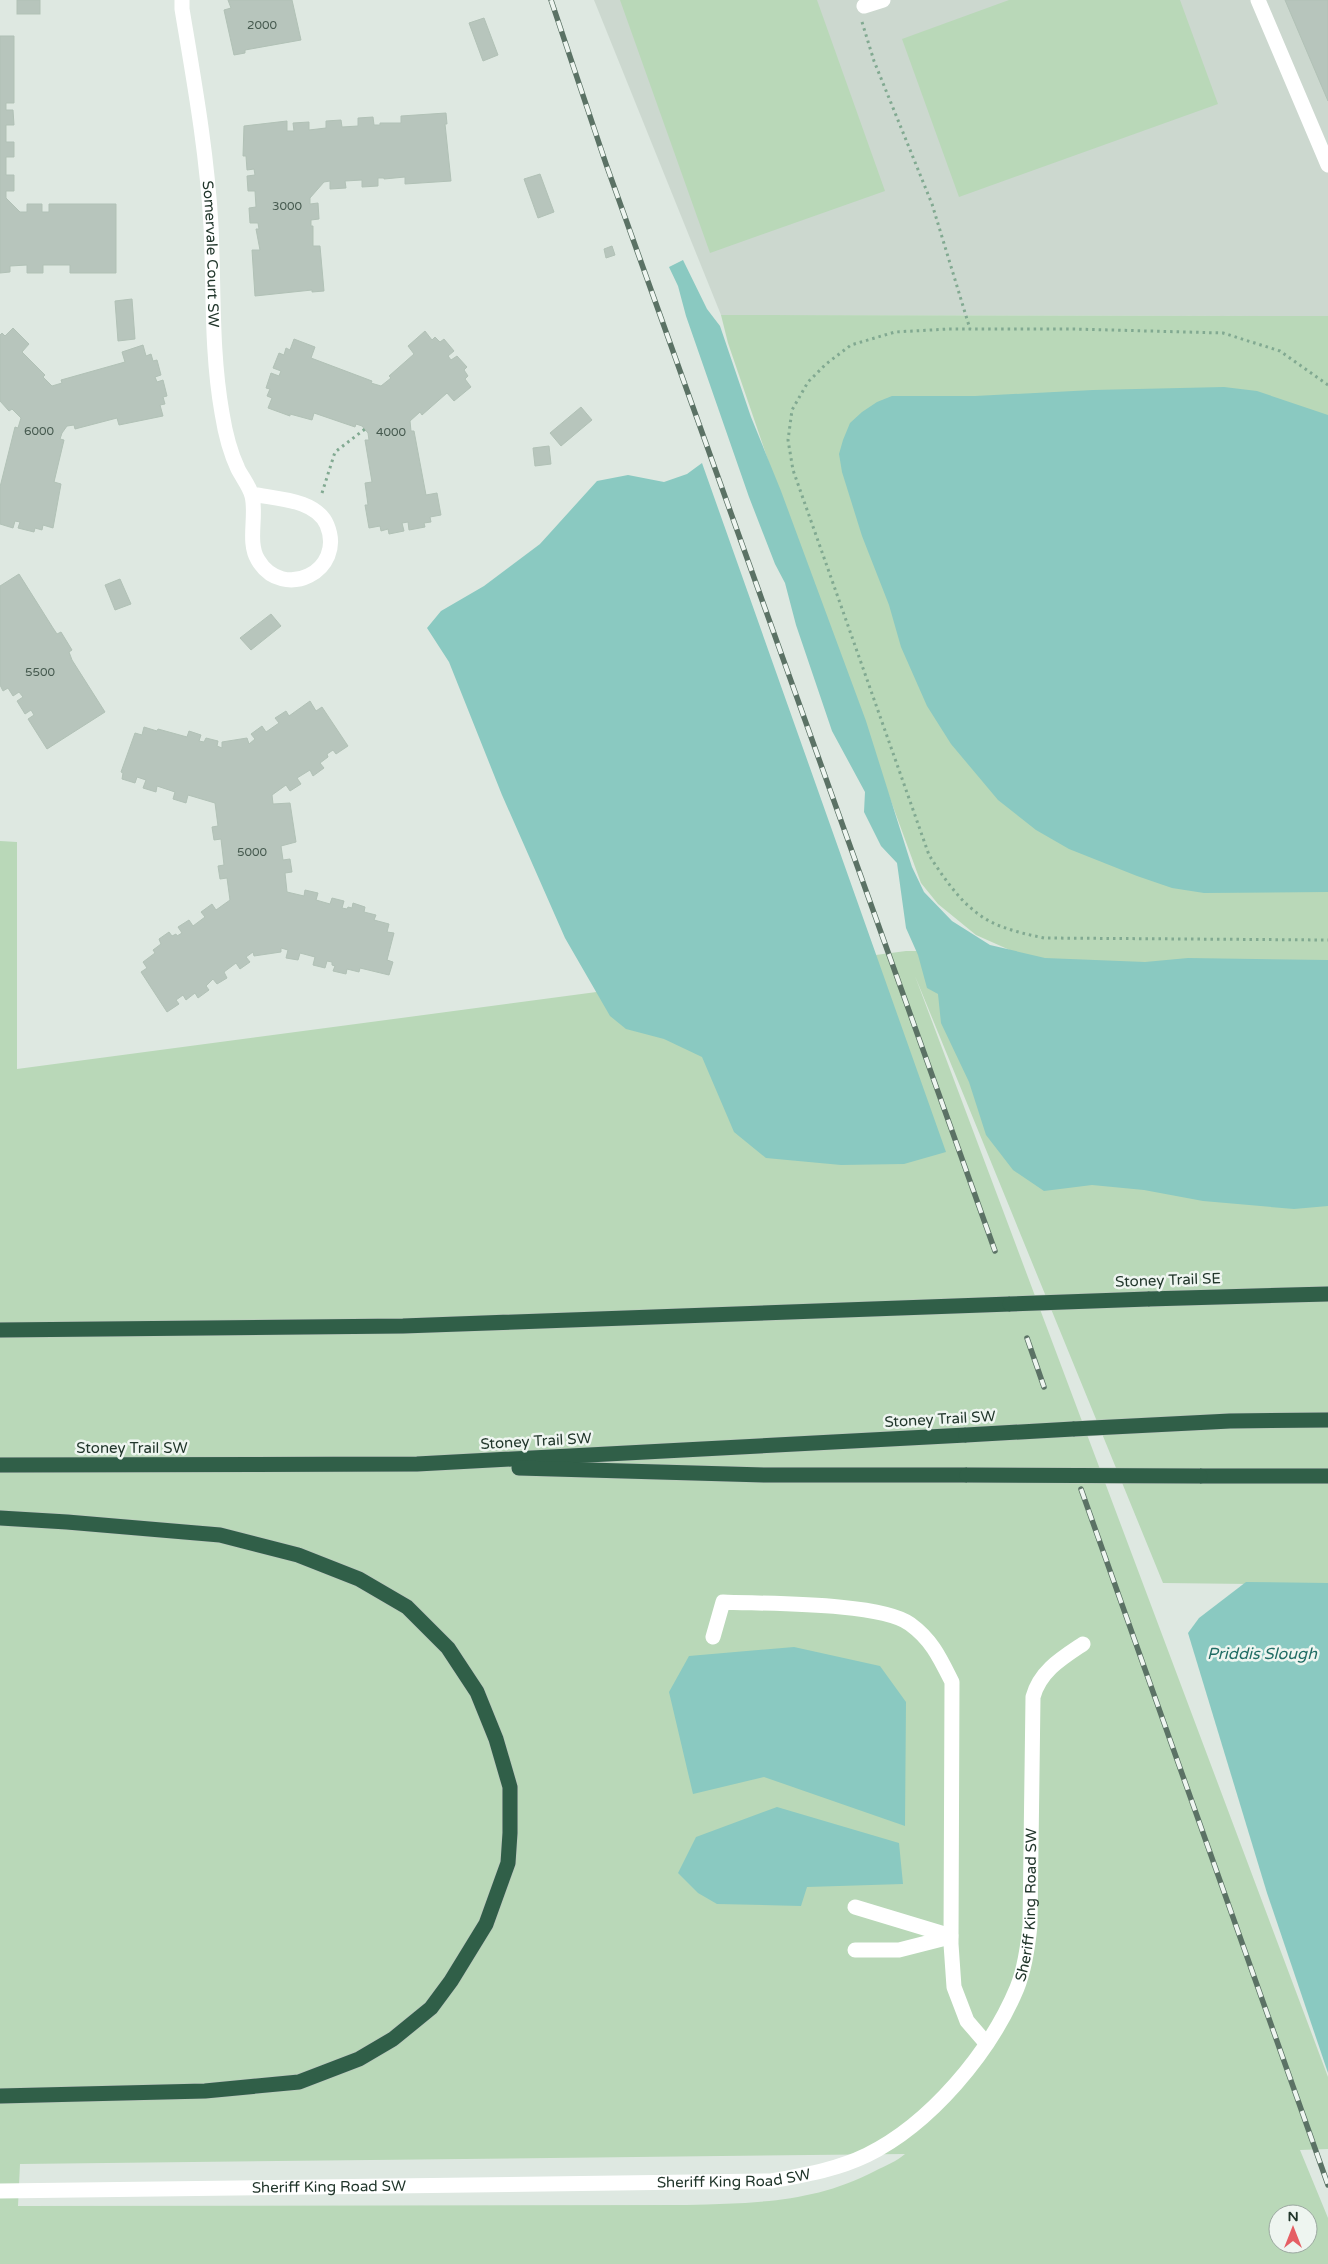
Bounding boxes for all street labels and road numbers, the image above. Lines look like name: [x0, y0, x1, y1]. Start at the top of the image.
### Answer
street label: Somervale Court SW: [199, 180, 223, 328]
street label: Stoney Trail SE: [1115, 1269, 1221, 1291]
street label: Stoney Trail SW: [884, 1407, 996, 1431]
street label: Stoney Trail SW: [480, 1429, 592, 1453]
street label: Stoney Trail SW: [76, 1439, 188, 1457]
street label: Sheriff King Road SW: [1011, 1828, 1040, 1984]
street label: Sheriff King Road SW: [657, 2165, 812, 2191]
street label: Sheriff King Road SW: [252, 2177, 406, 2197]

